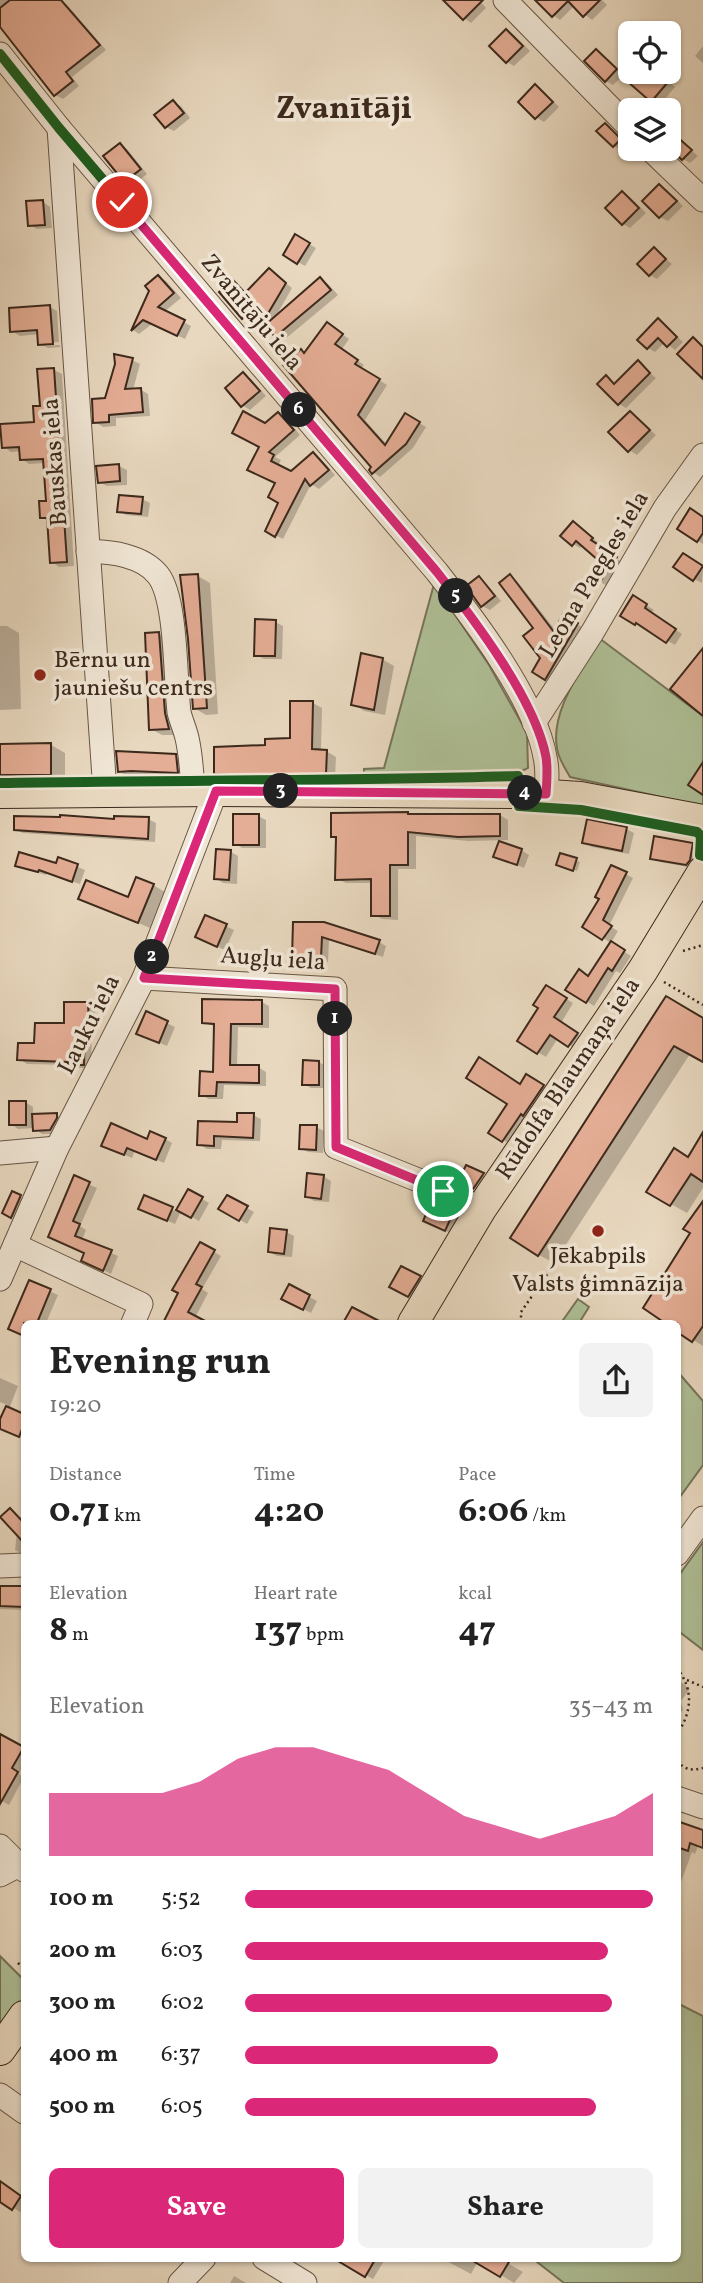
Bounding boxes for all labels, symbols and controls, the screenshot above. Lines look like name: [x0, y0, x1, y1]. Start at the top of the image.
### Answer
map controls: [618, 21, 681, 161]
button: locate: [618, 21, 681, 84]
district label: Zvanītāji: [276, 88, 412, 132]
button: layers: [618, 98, 681, 161]
pin: [92, 172, 152, 232]
icon: check: [103, 183, 141, 221]
street label: Zvanītāju iela: [192, 247, 310, 379]
pin: 6: [282, 392, 316, 428]
text: 6: [293, 396, 304, 422]
street label: Bauskas iela: [35, 397, 77, 527]
street label: Leona Paegles iela: [532, 485, 658, 665]
pin: 5: [438, 578, 474, 614]
text: 5: [451, 582, 460, 608]
place label: Bērnu un jauniešu centrs: [54, 644, 213, 706]
marker: Bērnu un jauniešu centrs: [32, 667, 48, 683]
pin: 3: [264, 774, 298, 808]
pin: 4: [508, 776, 542, 810]
text: 3: [276, 777, 285, 803]
text: 4: [519, 779, 530, 805]
street label: Augļu iela: [219, 939, 327, 981]
pin: 2: [134, 940, 170, 974]
text: 2: [147, 943, 156, 969]
street label: Lauku iela: [50, 969, 130, 1081]
street label: Rūdolfa Blaumaņa iela: [488, 971, 650, 1187]
pin: 1: [318, 1002, 352, 1036]
text: 1: [331, 1005, 338, 1031]
pin: [413, 1161, 473, 1221]
icon: arrive: [424, 1172, 462, 1210]
marker: Jēkabpils Valsts ģimnāzija: [590, 1223, 606, 1239]
place label: Jēkabpils Valsts ģimnāzija: [512, 1240, 684, 1302]
text: Evening run: [49, 1337, 271, 1390]
button: share: [579, 1343, 653, 1417]
text: 19:20: [49, 1390, 101, 1422]
text: Distance: [49, 1462, 122, 1488]
text: Time: [254, 1462, 295, 1488]
text: Pace: [458, 1462, 496, 1488]
text: 0.71: [49, 1488, 110, 1536]
text: 4:20: [254, 1488, 324, 1536]
text: 6:06: [458, 1488, 528, 1536]
text: km: [110, 1503, 141, 1529]
text: /km: [528, 1503, 566, 1529]
text: Elevation: [49, 1581, 128, 1607]
text: Heart rate: [254, 1581, 338, 1607]
text: kcal: [458, 1581, 492, 1607]
text: 8: [49, 1607, 68, 1655]
text: 137: [254, 1607, 302, 1655]
text: 47: [458, 1607, 496, 1655]
text: m: [68, 1622, 89, 1648]
text: bpm: [302, 1622, 344, 1648]
text: Elevation: [49, 1691, 145, 1723]
text: 35–43 m: [569, 1691, 653, 1723]
text: 100 m: [49, 1883, 114, 1915]
text: 5:52: [161, 1883, 201, 1915]
text: 200 m: [49, 1935, 116, 1967]
text: 6:03: [161, 1935, 203, 1967]
text: 300 m: [49, 1987, 116, 2019]
text: 6:02: [161, 1987, 204, 2019]
text: 400 m: [49, 2039, 118, 2071]
text: 6:37: [161, 2039, 201, 2071]
text: 500 m: [49, 2091, 115, 2123]
text: 6:05: [161, 2091, 203, 2123]
button: Save: [49, 2168, 344, 2248]
button: Share: [358, 2168, 653, 2248]

